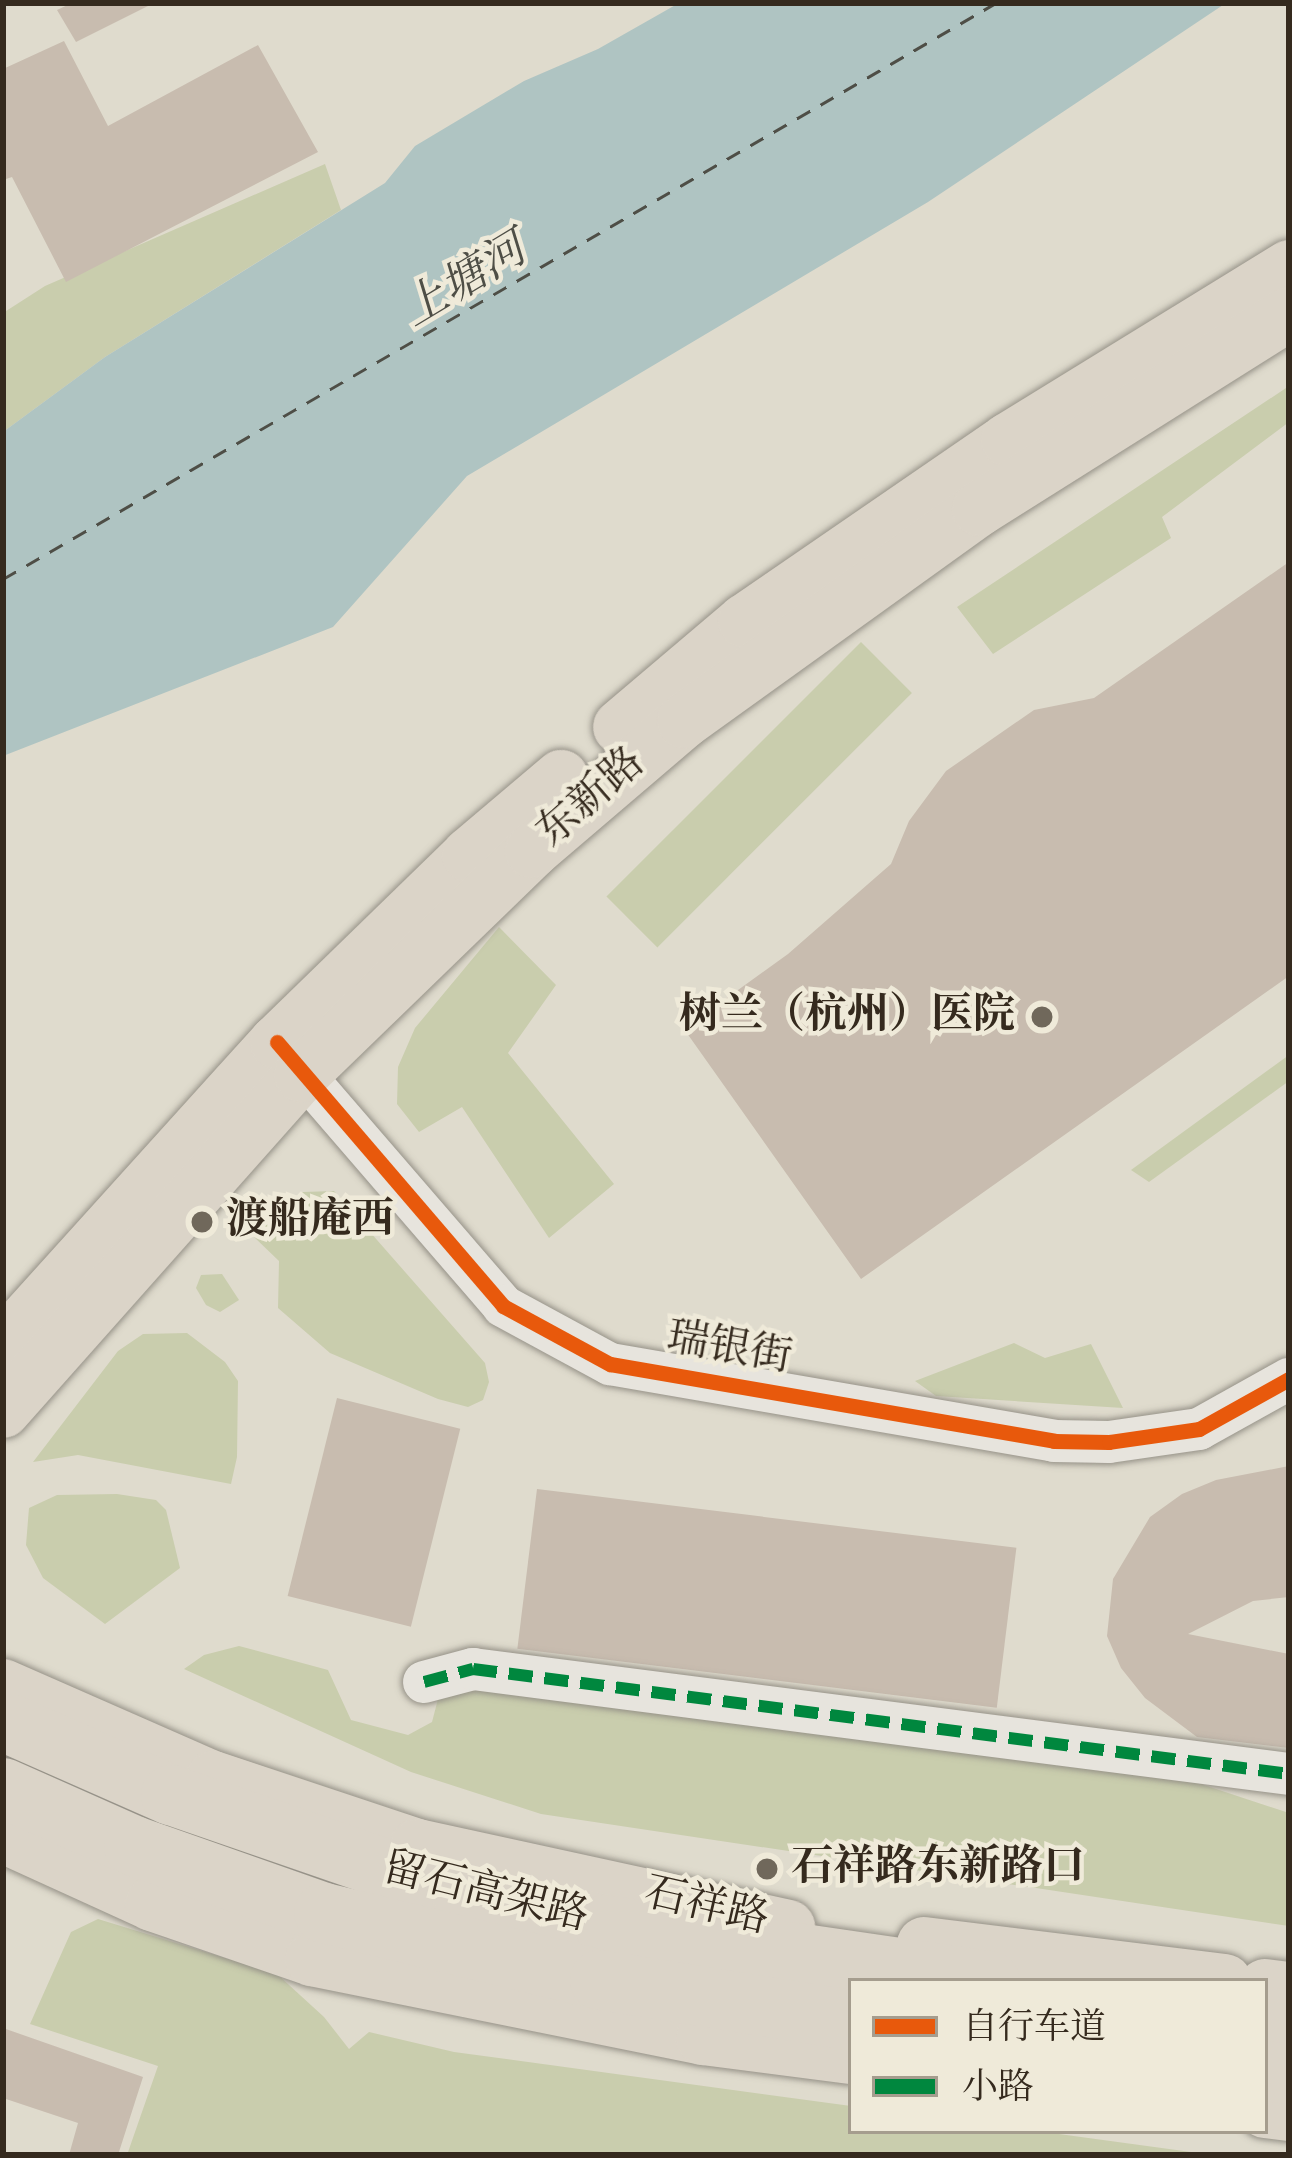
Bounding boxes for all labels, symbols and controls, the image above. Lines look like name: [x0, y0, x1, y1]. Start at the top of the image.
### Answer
water label: 上塘河: [394, 225, 538, 341]
street label: 东新路: [528, 739, 656, 859]
place label: 树兰（杭州）医院: [679, 992, 1015, 1042]
marker: 树兰（杭州）医院: [1026, 1001, 1058, 1033]
place label: 渡船庵西: [226, 1197, 394, 1247]
marker: 渡船庵西: [189, 1209, 215, 1235]
street label: 瑞银街: [663, 1314, 795, 1386]
street label: 留石高架路: [377, 1844, 593, 1944]
place label: 石祥路东新路口: [791, 1844, 1085, 1894]
marker: 石祥路东新路口: [754, 1856, 780, 1882]
street label: 石祥路: [639, 1869, 773, 1947]
legend: [848, 1978, 1268, 2134]
text: 自行车道: [962, 2003, 1106, 2055]
text: 小路: [962, 2063, 1034, 2115]

